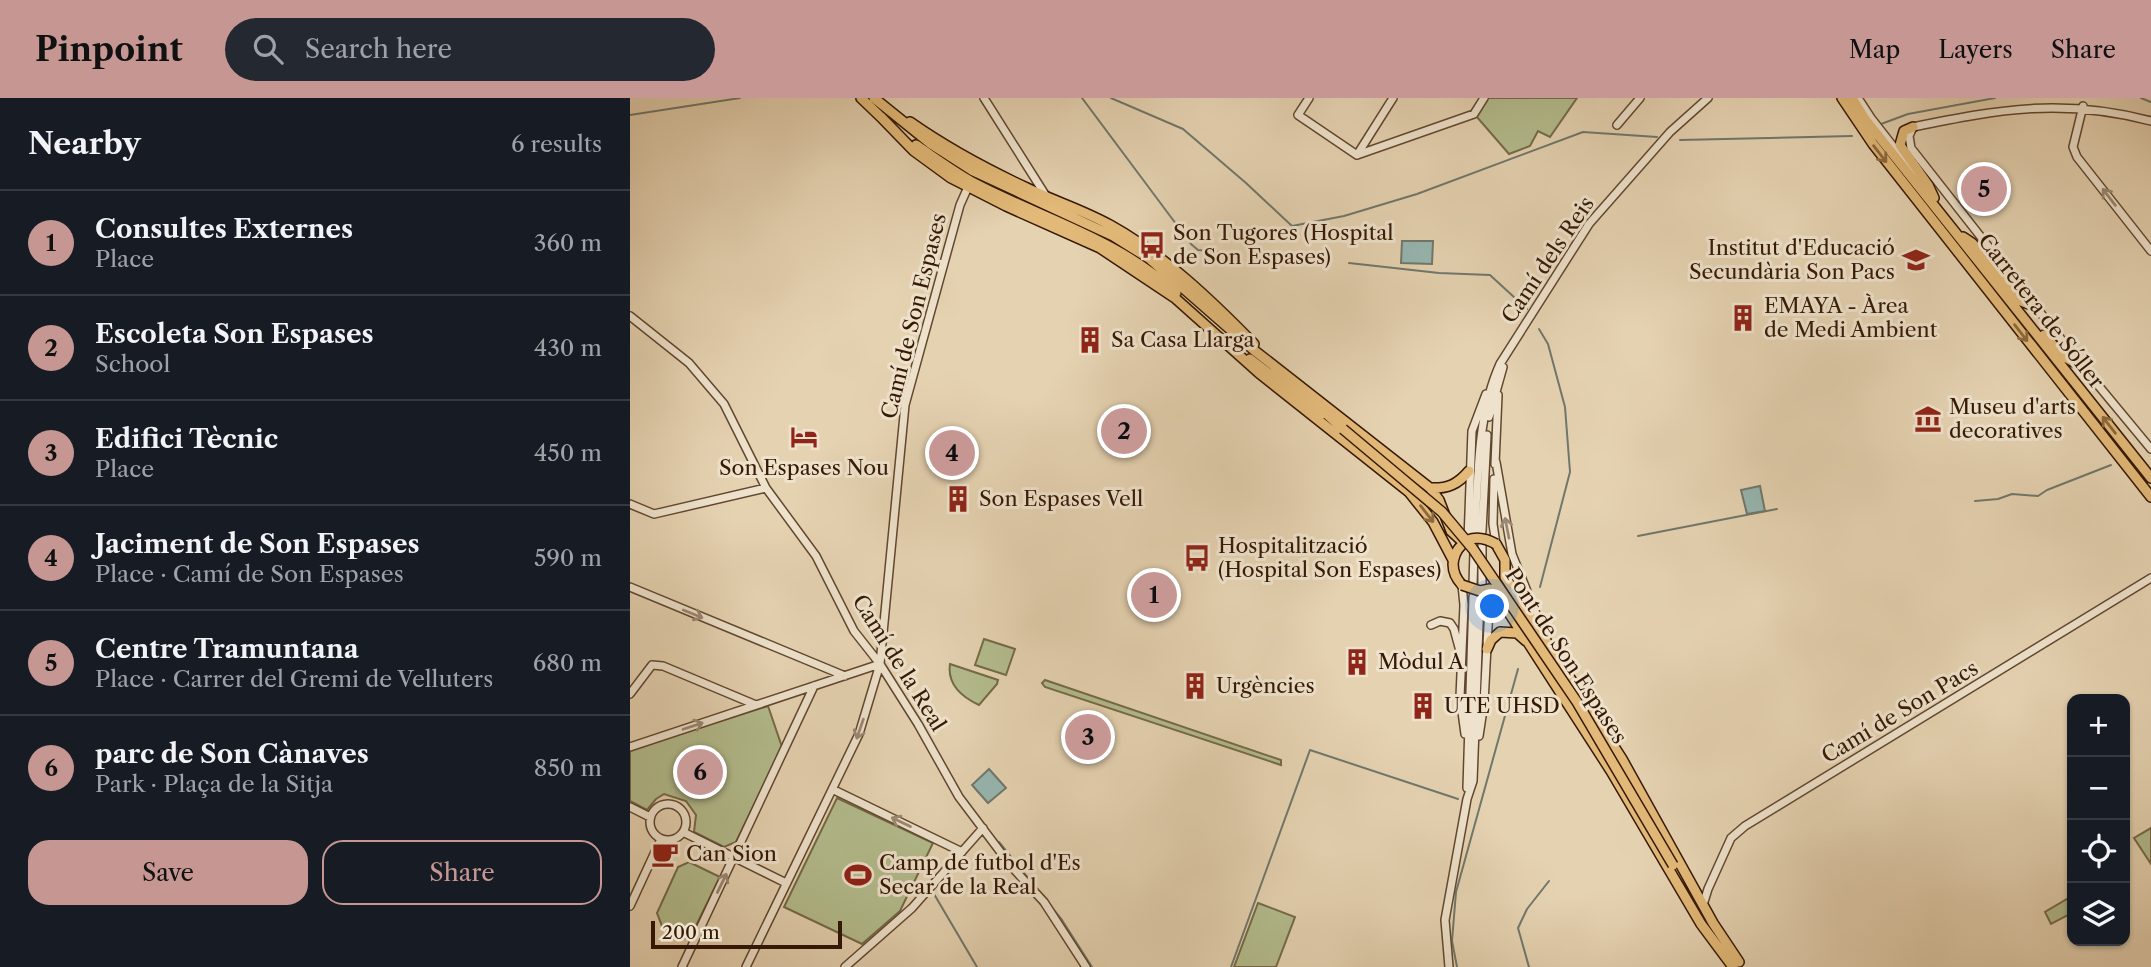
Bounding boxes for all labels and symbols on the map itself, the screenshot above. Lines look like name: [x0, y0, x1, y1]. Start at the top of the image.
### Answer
one-way arrow: [1873, 145, 1888, 163]
pin: 5: [1961, 163, 2007, 215]
one-way arrow: [2101, 189, 2116, 207]
street label: Camí dels Reis: [1496, 192, 1599, 328]
street label: Camí de Son Espases: [876, 211, 951, 421]
place label: Son Tugores (Hospital de Son Espases): [1173, 220, 1393, 269]
street label: Carretera de Sóller: [1973, 228, 2110, 393]
bus stop icon: Son Tugores (Hospital de Son Espases): [1137, 230, 1167, 260]
place label: Institut d'Educació Secundària Son Pacs: [1689, 235, 1895, 284]
school or university icon: Institut d'Educació Secundària Son Pacs: [1901, 245, 1931, 275]
place label: EMAYA - Àrea de Medi Ambient: [1764, 293, 1938, 342]
building icon: EMAYA - Àrea de Medi Ambient: [1728, 303, 1758, 333]
one-way arrow: [2014, 323, 2029, 341]
building icon: Sa Casa Llarga: [1075, 325, 1105, 355]
place label: Sa Casa Llarga: [1111, 327, 1256, 352]
place label: Museu d'arts decoratives: [1949, 394, 2076, 443]
museum icon: Museu d'arts decoratives: [1913, 404, 1943, 434]
pin: 2: [1101, 405, 1147, 457]
one-way arrow: [2101, 416, 2116, 434]
hotel icon: Son Espases Nou: [789, 422, 819, 452]
pin: 4: [929, 427, 975, 479]
place label: Son Espases Nou: [719, 455, 889, 480]
building icon: Son Espases Vell: [943, 484, 973, 514]
place label: Son Espases Vell: [979, 486, 1143, 511]
one-way arrow: [1419, 505, 1434, 523]
one-way arrow: [1499, 517, 1513, 540]
place label: Hospitalització (Hospital Son Espases): [1218, 533, 1441, 582]
bus stop icon: Hospitalització (Hospital Son Espases): [1182, 543, 1212, 573]
street label: Pont de Son Espases: [1500, 563, 1633, 748]
pin: 1: [1131, 569, 1177, 621]
your location: [1475, 589, 1509, 623]
street label: Camí de la Real: [848, 590, 951, 735]
one-way arrow: [682, 608, 703, 621]
building icon: Mòdul A: [1342, 647, 1372, 677]
place label: Mòdul A: [1378, 649, 1464, 674]
street label: Camí de Son Pacs: [1817, 655, 1982, 768]
building icon: Urgències: [1180, 671, 1210, 701]
place label: Urgències: [1216, 673, 1315, 698]
building icon: UTE UHSD: [1408, 691, 1438, 721]
place label: UTE UHSD: [1444, 693, 1560, 718]
pin: 3: [1065, 711, 1111, 763]
one-way arrow: [853, 718, 865, 740]
one-way arrow: [682, 719, 704, 731]
pin: 6: [677, 746, 723, 798]
one-way arrow: [891, 815, 912, 829]
cafe icon: Can Sion: [650, 839, 680, 869]
place label: Can Sion: [686, 841, 777, 866]
place label: Camp de futbol d'Es Secar de la Real: [879, 850, 1081, 899]
sports icon: Camp de futbol d'Es Secar de la Real: [843, 860, 873, 890]
one-way arrow: [716, 873, 729, 894]
scale bar: [651, 918, 842, 950]

